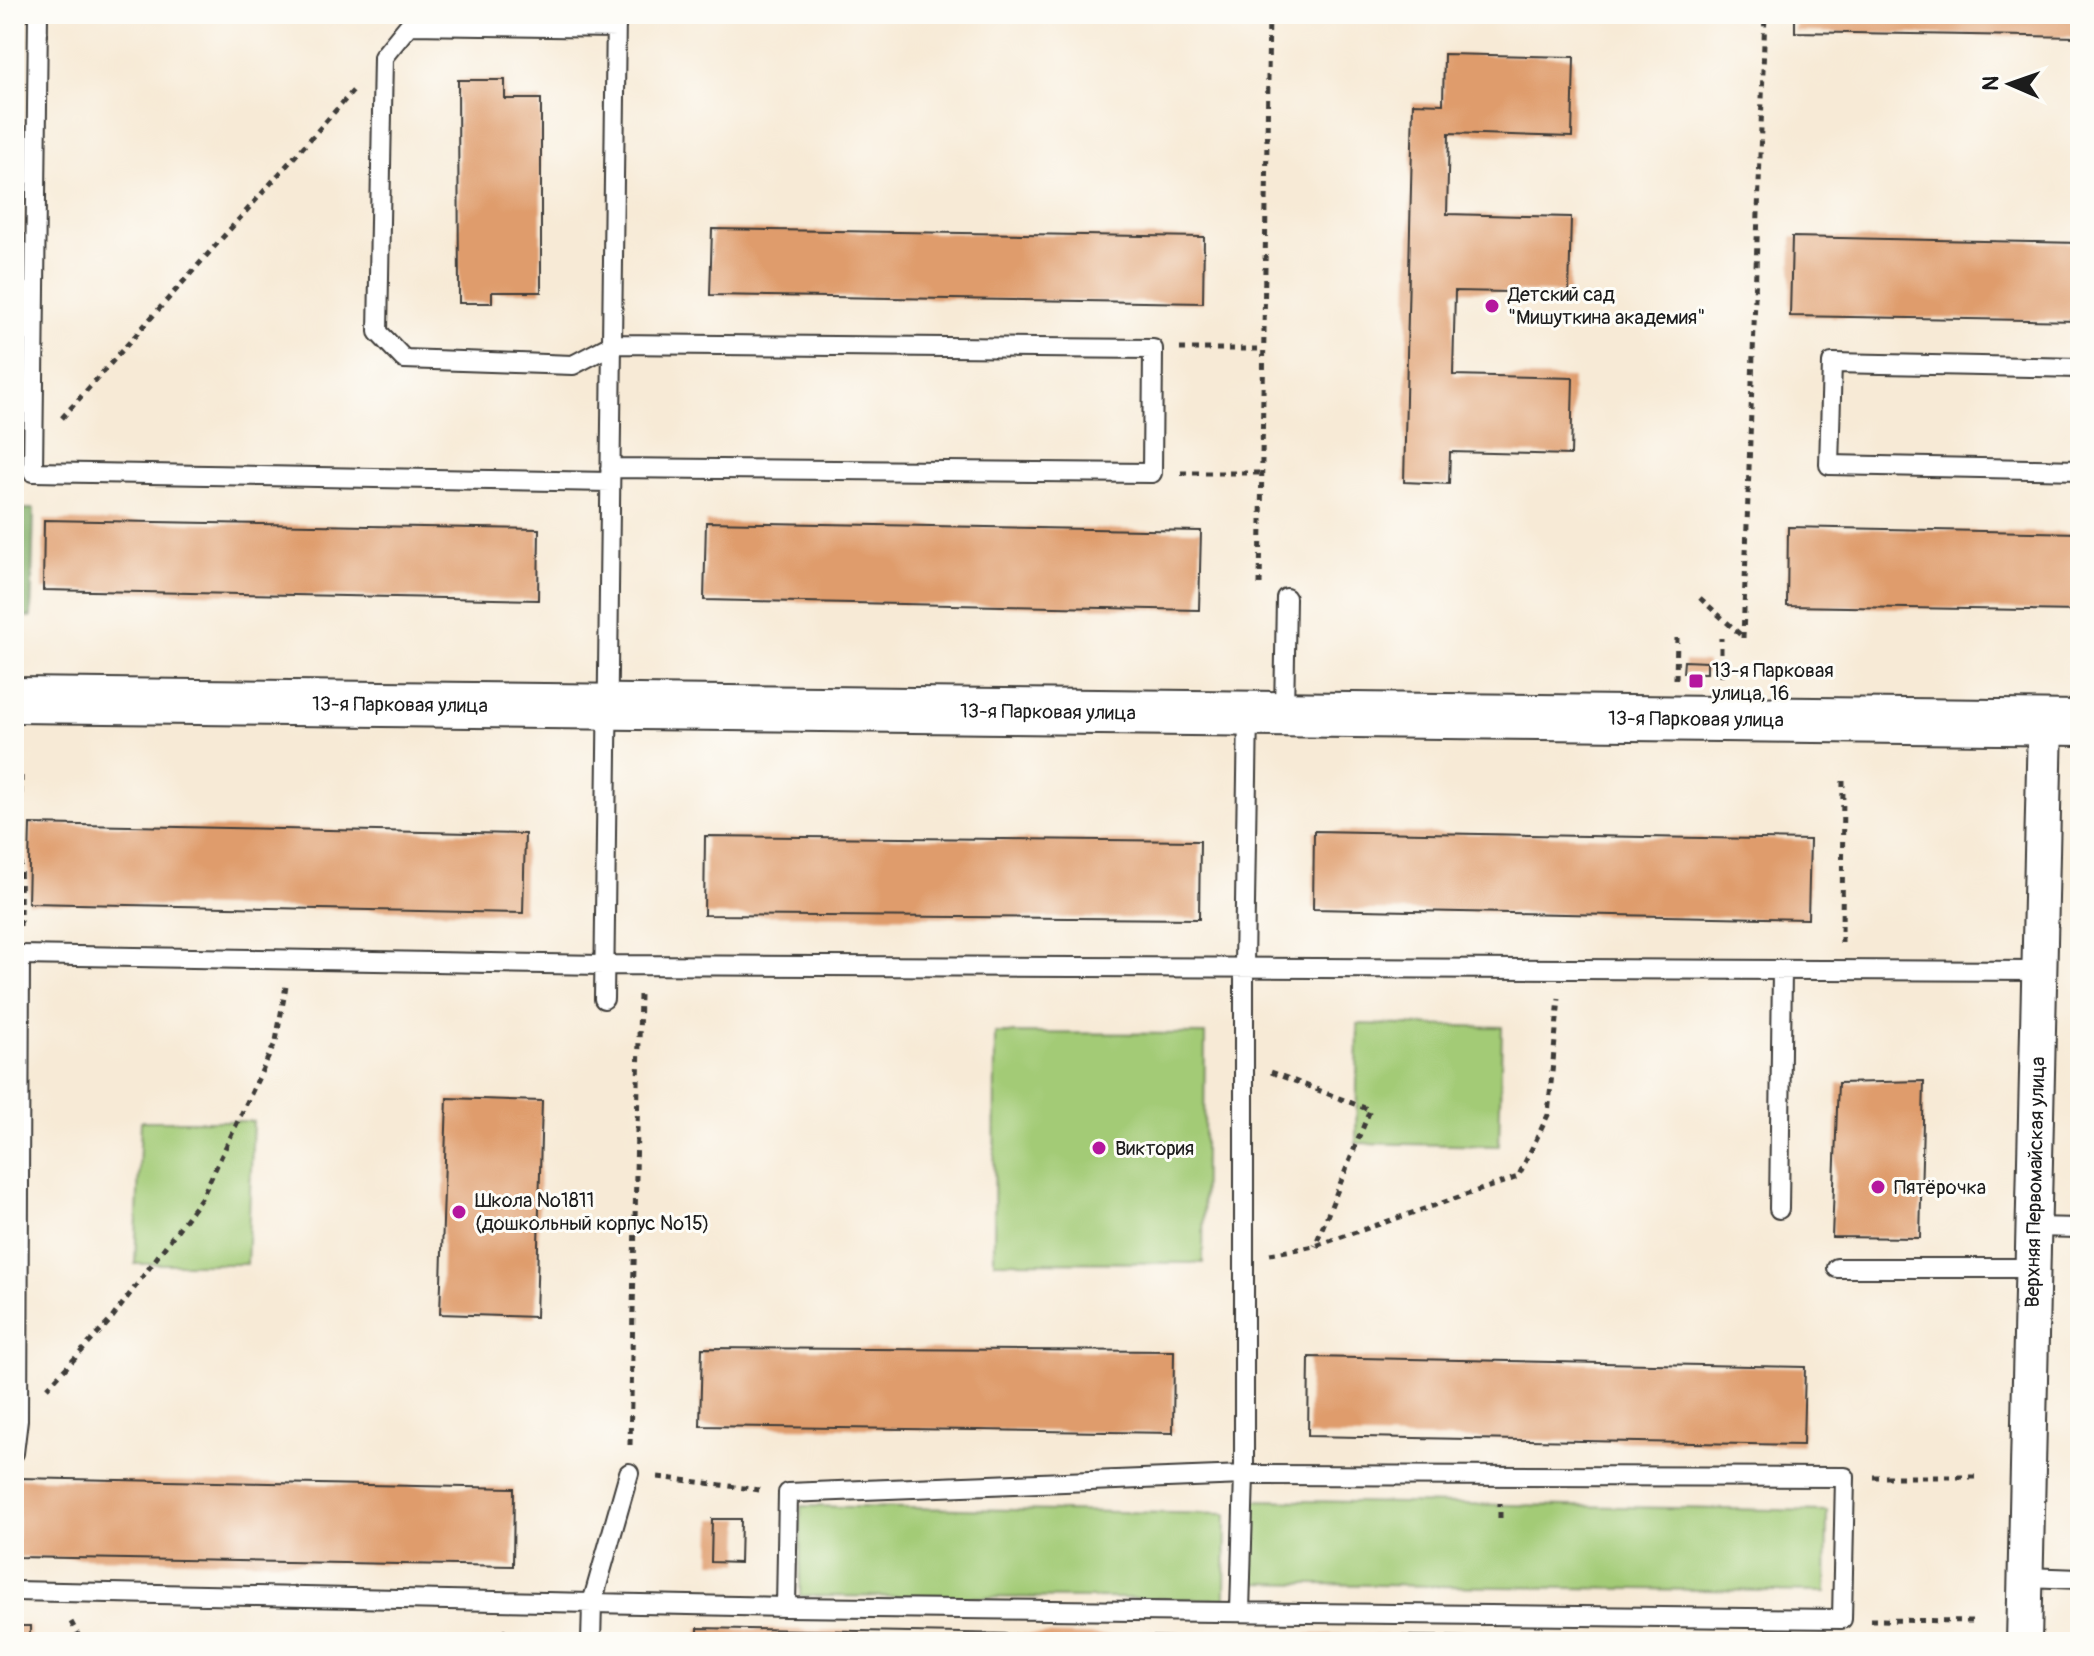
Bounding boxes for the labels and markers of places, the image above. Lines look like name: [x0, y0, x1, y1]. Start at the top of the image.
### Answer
place label: Детский сад "Мишуткина академия": [1507, 282, 1705, 330]
marker: Детский сад "Мишуткина академия": [1483, 297, 1501, 315]
place label: 13-я Парковая улица, 16: [1711, 658, 1834, 706]
marker: 13-я Парковая улица, 16: [1687, 672, 1705, 690]
place label: Виктория: [1115, 1136, 1194, 1161]
marker: Виктория: [1090, 1139, 1108, 1157]
place label: Пятёрочка: [1894, 1175, 1986, 1200]
marker: Пятёрочка: [1869, 1178, 1887, 1196]
place label: Школа №1811 (дошкольный корпус №15): [475, 1188, 710, 1236]
marker: Школа №1811 (дошкольный корпус №15): [450, 1203, 468, 1221]

